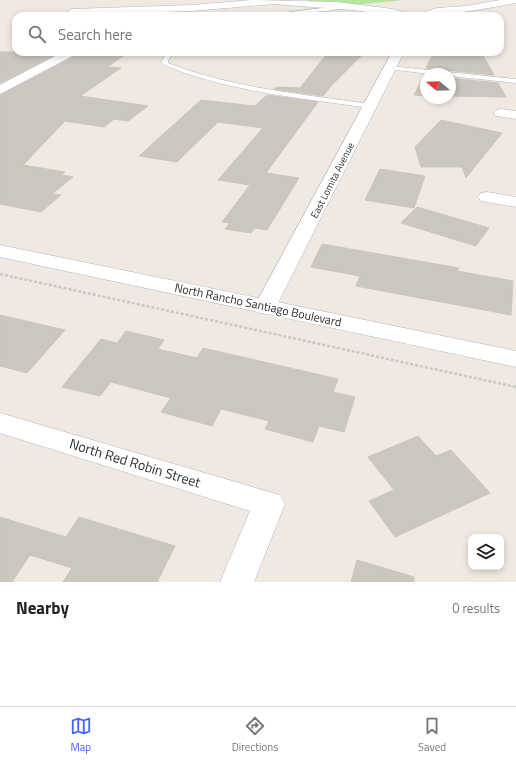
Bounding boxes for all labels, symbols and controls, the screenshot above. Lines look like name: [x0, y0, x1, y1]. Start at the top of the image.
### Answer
search box: [12, 12, 504, 56]
icon: search: [26, 23, 48, 45]
text: Search here: [58, 23, 132, 46]
north arrow: [420, 68, 456, 104]
street label: East Lomita Avenue: [307, 140, 358, 221]
street label: North Rancho Santiago Boulevard: [173, 278, 343, 331]
street label: North Red Robin Street: [67, 433, 203, 492]
map controls: [468, 534, 504, 570]
button: layers: [468, 534, 504, 570]
text: Nearby: [16, 595, 69, 621]
text: 0 results: [452, 598, 500, 618]
tab: Map: [70, 715, 92, 755]
tab: Directions: [232, 715, 278, 755]
tab: Saved: [418, 715, 446, 755]

